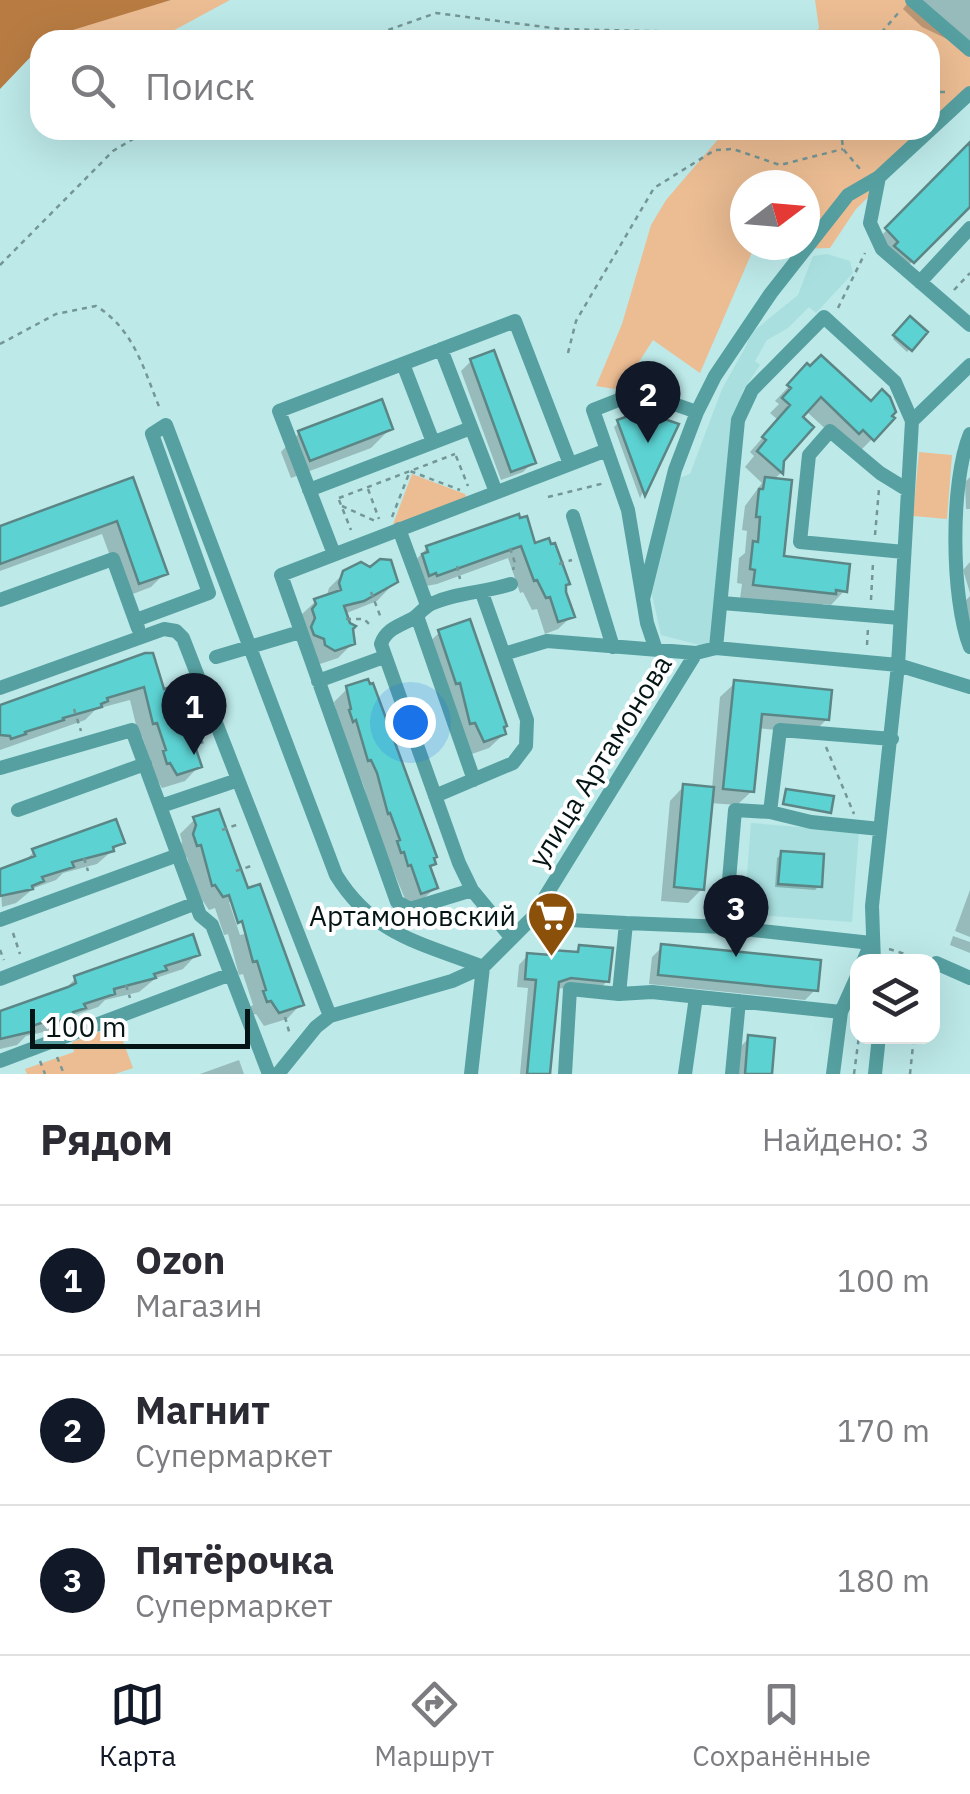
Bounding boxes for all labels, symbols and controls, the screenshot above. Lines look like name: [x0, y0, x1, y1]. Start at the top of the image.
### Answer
search box: [30, 30, 940, 140]
icon: search: [65, 58, 120, 113]
text: Поиск: [145, 61, 255, 110]
north arrow: [730, 170, 820, 260]
pin: 2: [616, 360, 680, 443]
street label: улица Артамонова: [519, 648, 680, 874]
pin: 1: [162, 672, 226, 755]
your location: [385, 697, 436, 748]
pin: 3: [704, 874, 768, 957]
supermarket icon: Артамоновский: [525, 890, 577, 958]
place label: Артамоновский: [309, 897, 516, 934]
map controls: [850, 954, 940, 1044]
button: layers: [850, 954, 940, 1044]
scale bar: [30, 1004, 250, 1048]
text: 100 m: [45, 1008, 126, 1045]
text: Рядом: [40, 1112, 173, 1167]
text: Найдено: 3: [762, 1118, 930, 1160]
text: Ozon: [135, 1235, 225, 1284]
text: 1: [63, 1259, 82, 1301]
text: 100 m: [837, 1259, 930, 1301]
text: Магазин: [135, 1284, 262, 1326]
text: Магнит: [135, 1385, 270, 1434]
text: 2: [63, 1409, 82, 1451]
text: 170 m: [837, 1409, 930, 1451]
text: Супермаркет: [135, 1434, 333, 1476]
text: Пятёрочка: [135, 1535, 334, 1584]
text: 3: [63, 1559, 82, 1601]
text: 180 m: [837, 1559, 930, 1601]
text: Супермаркет: [135, 1584, 333, 1626]
tab: Карта: [99, 1677, 176, 1774]
tab: Маршрут: [374, 1677, 494, 1774]
tab: Сохранённые: [692, 1677, 871, 1774]

